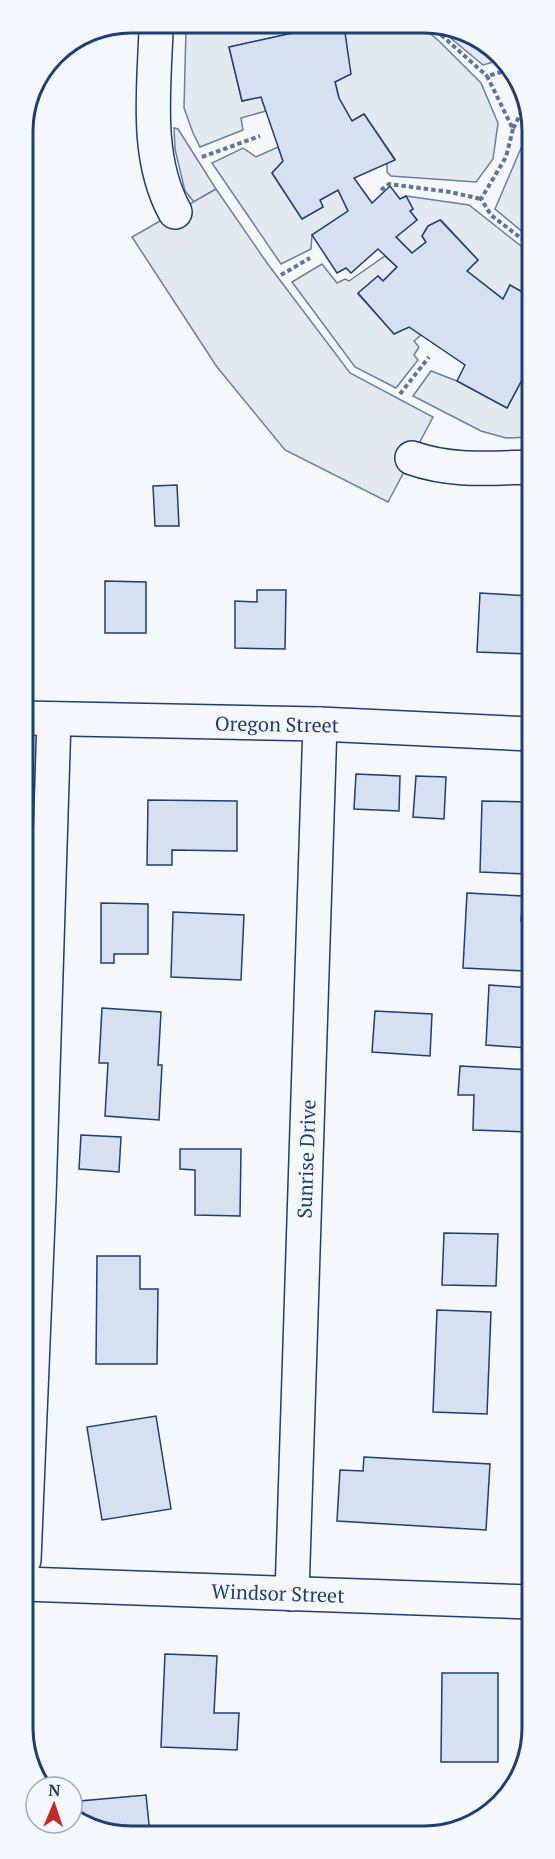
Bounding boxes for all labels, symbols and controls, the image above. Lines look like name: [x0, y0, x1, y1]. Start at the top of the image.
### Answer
street label: Oregon Street: [215, 709, 340, 739]
street label: Sunrise Drive: [290, 1099, 322, 1219]
street label: Windsor Street: [211, 1577, 346, 1609]
north arrow: [24, 1775, 84, 1835]
text: N: [48, 1779, 61, 1801]

